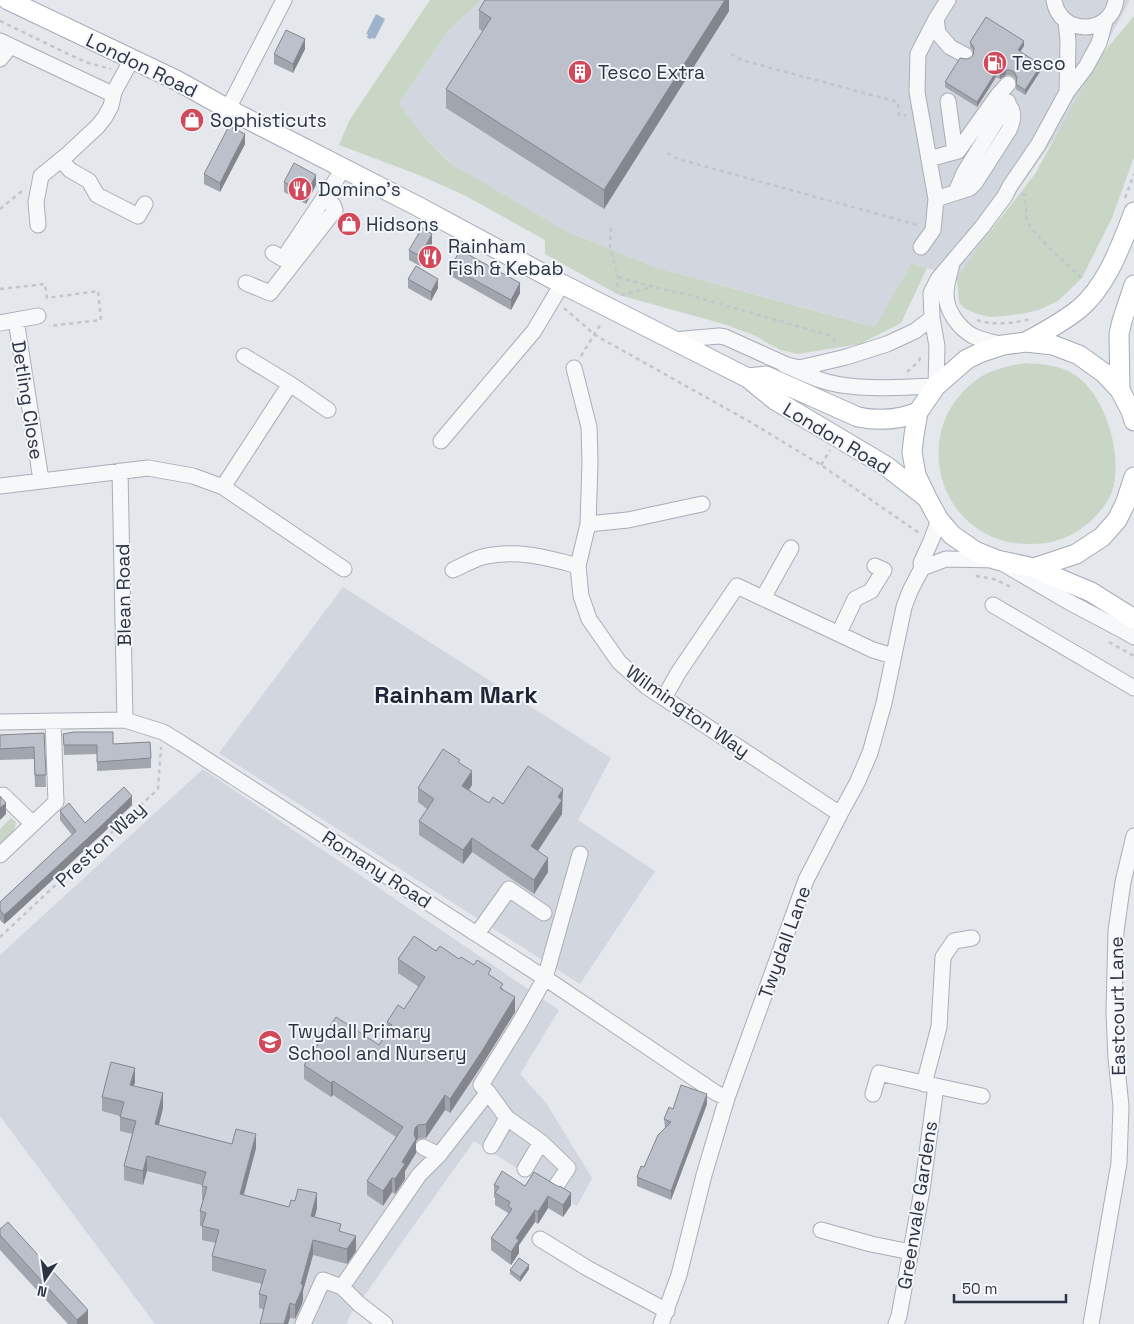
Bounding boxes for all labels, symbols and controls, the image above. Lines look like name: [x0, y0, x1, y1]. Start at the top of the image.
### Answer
street label: London Road: [82, 28, 202, 103]
fuel station icon: Tesco: [982, 50, 1008, 76]
place label: Tesco: [1012, 51, 1066, 76]
building icon: Tesco Extra: [567, 59, 593, 85]
place label: Tesco Extra: [598, 60, 705, 85]
shop icon: Sophisticuts: [179, 107, 205, 133]
place label: Sophisticuts: [210, 108, 327, 133]
restaurant icon: Domino's: [287, 176, 313, 202]
place label: Domino's: [318, 177, 401, 202]
shop icon: Hidsons: [336, 211, 362, 237]
place label: Hidsons: [366, 212, 439, 237]
place label: Rainham Fish & Kebab: [448, 234, 564, 281]
restaurant icon: Rainham Fish & Kebab: [417, 244, 443, 270]
street label: Detling Close: [6, 339, 49, 461]
street label: London Road: [779, 397, 895, 480]
street label: Blean Road: [110, 543, 137, 646]
street label: Wilmington Way: [621, 659, 755, 764]
district label: Rainham Mark: [374, 679, 538, 710]
street label: Preston Way: [50, 796, 151, 893]
street label: Romany Road: [317, 825, 436, 914]
street label: Twydall Lane: [753, 882, 816, 1002]
street label: Eastcourt Lane: [1104, 936, 1131, 1076]
place label: Twydall Primary School and Nursery: [288, 1019, 467, 1066]
school or university icon: Twydall Primary School and Nursery: [257, 1029, 283, 1055]
street label: Greenvale Gardens: [892, 1119, 943, 1291]
north arrow: [20, 1254, 70, 1304]
scale bar: [954, 1272, 1066, 1304]
text: 50 m: [962, 1279, 997, 1298]
text: N: [35, 1282, 49, 1301]

